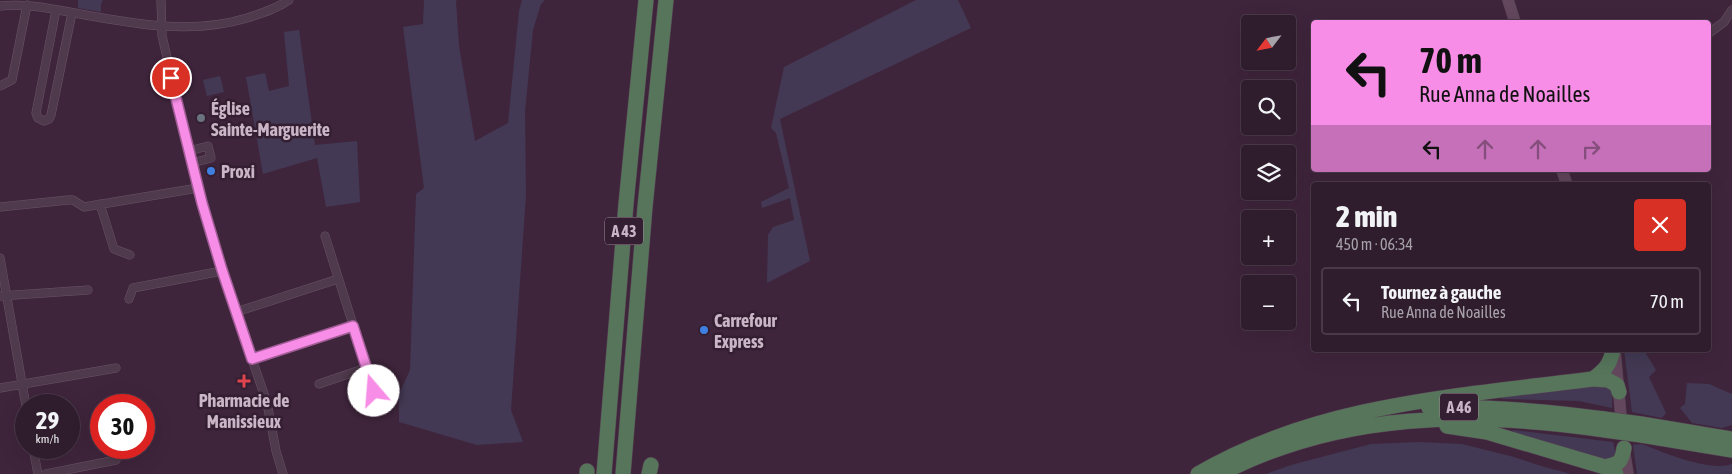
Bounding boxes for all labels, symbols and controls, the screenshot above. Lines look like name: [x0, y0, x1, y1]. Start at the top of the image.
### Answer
north arrow: [1241, 15, 1296, 70]
map controls: [1241, 15, 1296, 330]
icon: left: [1336, 40, 1401, 105]
text: 70 m: [1419, 40, 1482, 80]
pin: [150, 57, 192, 99]
icon: arrive: [157, 64, 185, 92]
button: search: [1241, 80, 1296, 135]
text: Rue Anna de Noailles: [1419, 81, 1590, 107]
place label: Église Sainte-Marguerite: [211, 98, 330, 140]
marker: Église Sainte-Marguerite: [195, 112, 207, 124]
icon: left: [1418, 135, 1446, 163]
icon: ahead: [1471, 135, 1499, 163]
icon: ahead: [1524, 135, 1552, 163]
icon: right: [1577, 135, 1605, 163]
button: layers: [1241, 145, 1296, 200]
place label: Proxi: [221, 161, 255, 182]
marker: Proxi: [205, 165, 217, 177]
text: 2 min: [1336, 199, 1397, 233]
button: close: [1634, 199, 1686, 251]
button: +: [1241, 210, 1296, 265]
road number: A 43: [605, 218, 643, 245]
text: 450 m · 06:34: [1336, 235, 1413, 253]
button: −: [1241, 275, 1296, 330]
text: Tournez à gauche: [1381, 281, 1501, 303]
icon: left: [1338, 287, 1366, 315]
text: 70 m: [1650, 290, 1684, 312]
text: Rue Anna de Noailles: [1381, 303, 1506, 321]
place label: Carrefour Express: [714, 310, 777, 352]
marker: Carrefour Express: [698, 324, 710, 336]
position arrow: [347, 364, 399, 416]
marker: Pharmacie de Manissieux: [238, 375, 250, 387]
place label: Pharmacie de Manissieux: [199, 390, 289, 432]
speed limit sign: 30: [90, 394, 155, 459]
road number: A 46: [1440, 394, 1478, 421]
text: 29: [36, 406, 59, 434]
text: km/h: [36, 432, 59, 446]

